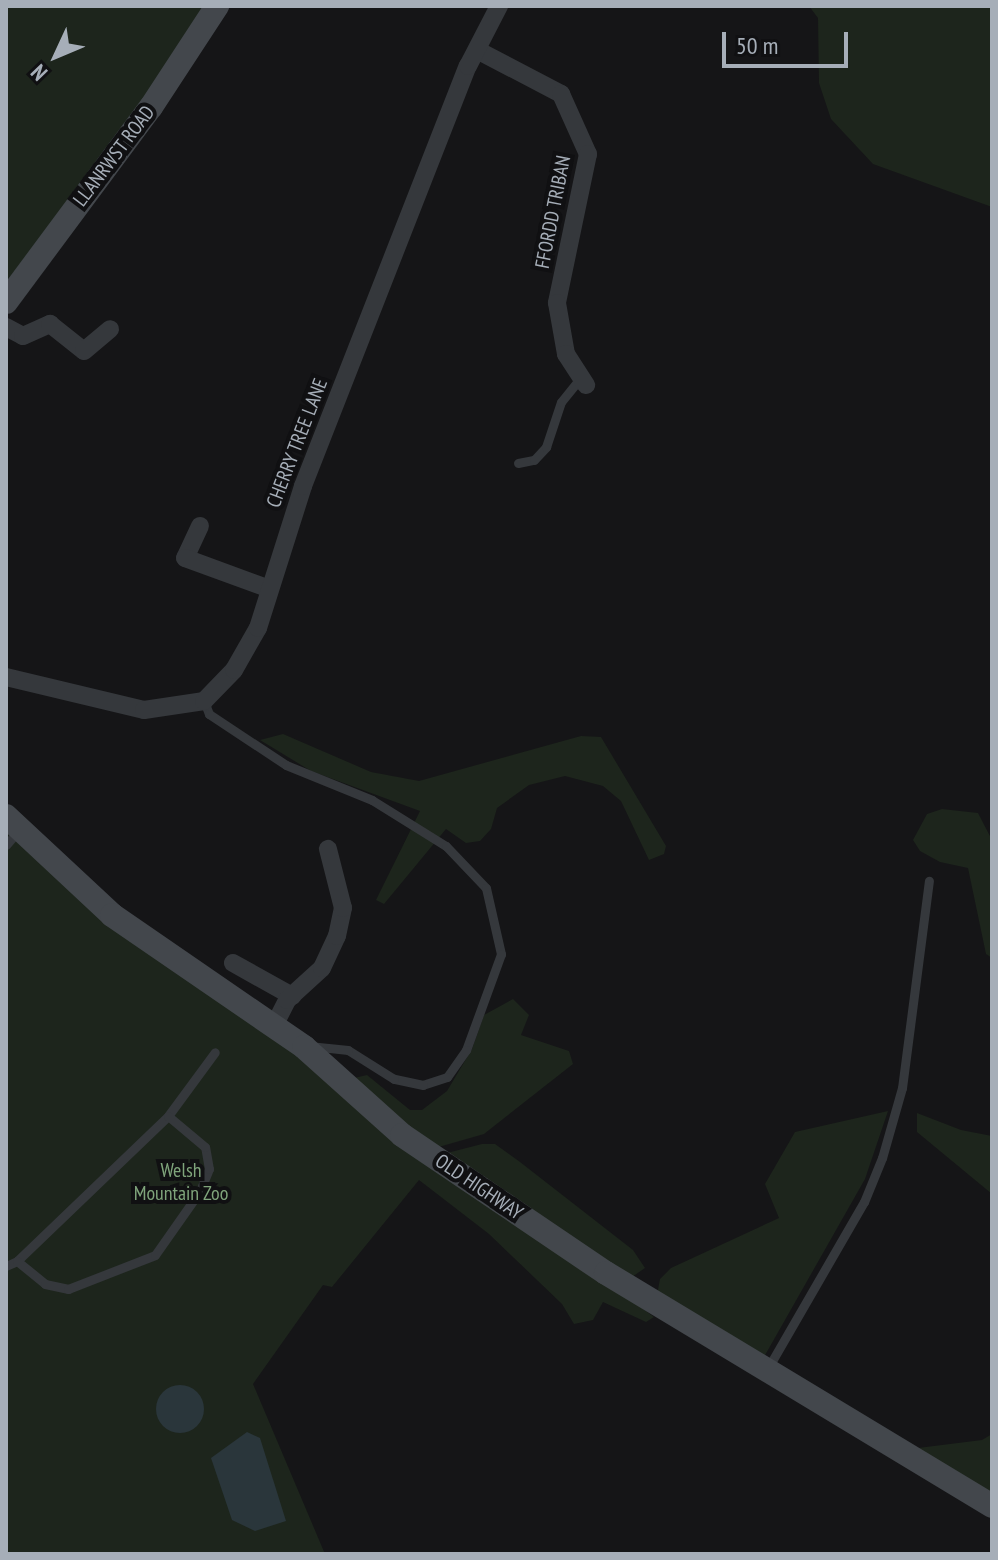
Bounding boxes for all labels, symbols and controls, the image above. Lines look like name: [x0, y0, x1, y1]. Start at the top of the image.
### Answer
north arrow: [16, 16, 96, 96]
scale bar: [726, 16, 852, 66]
text: 50 m: [736, 30, 778, 61]
text: N: [25, 59, 53, 87]
street label: LLANRWST ROAD: [68, 101, 160, 211]
street label: FFORDD TRIBAN: [530, 153, 576, 271]
street label: CHERRY TREE LANE: [261, 375, 333, 511]
street label: OLD HIGHWAY: [431, 1149, 527, 1225]
park label: Welsh Mountain Zoo: [134, 1158, 228, 1205]

